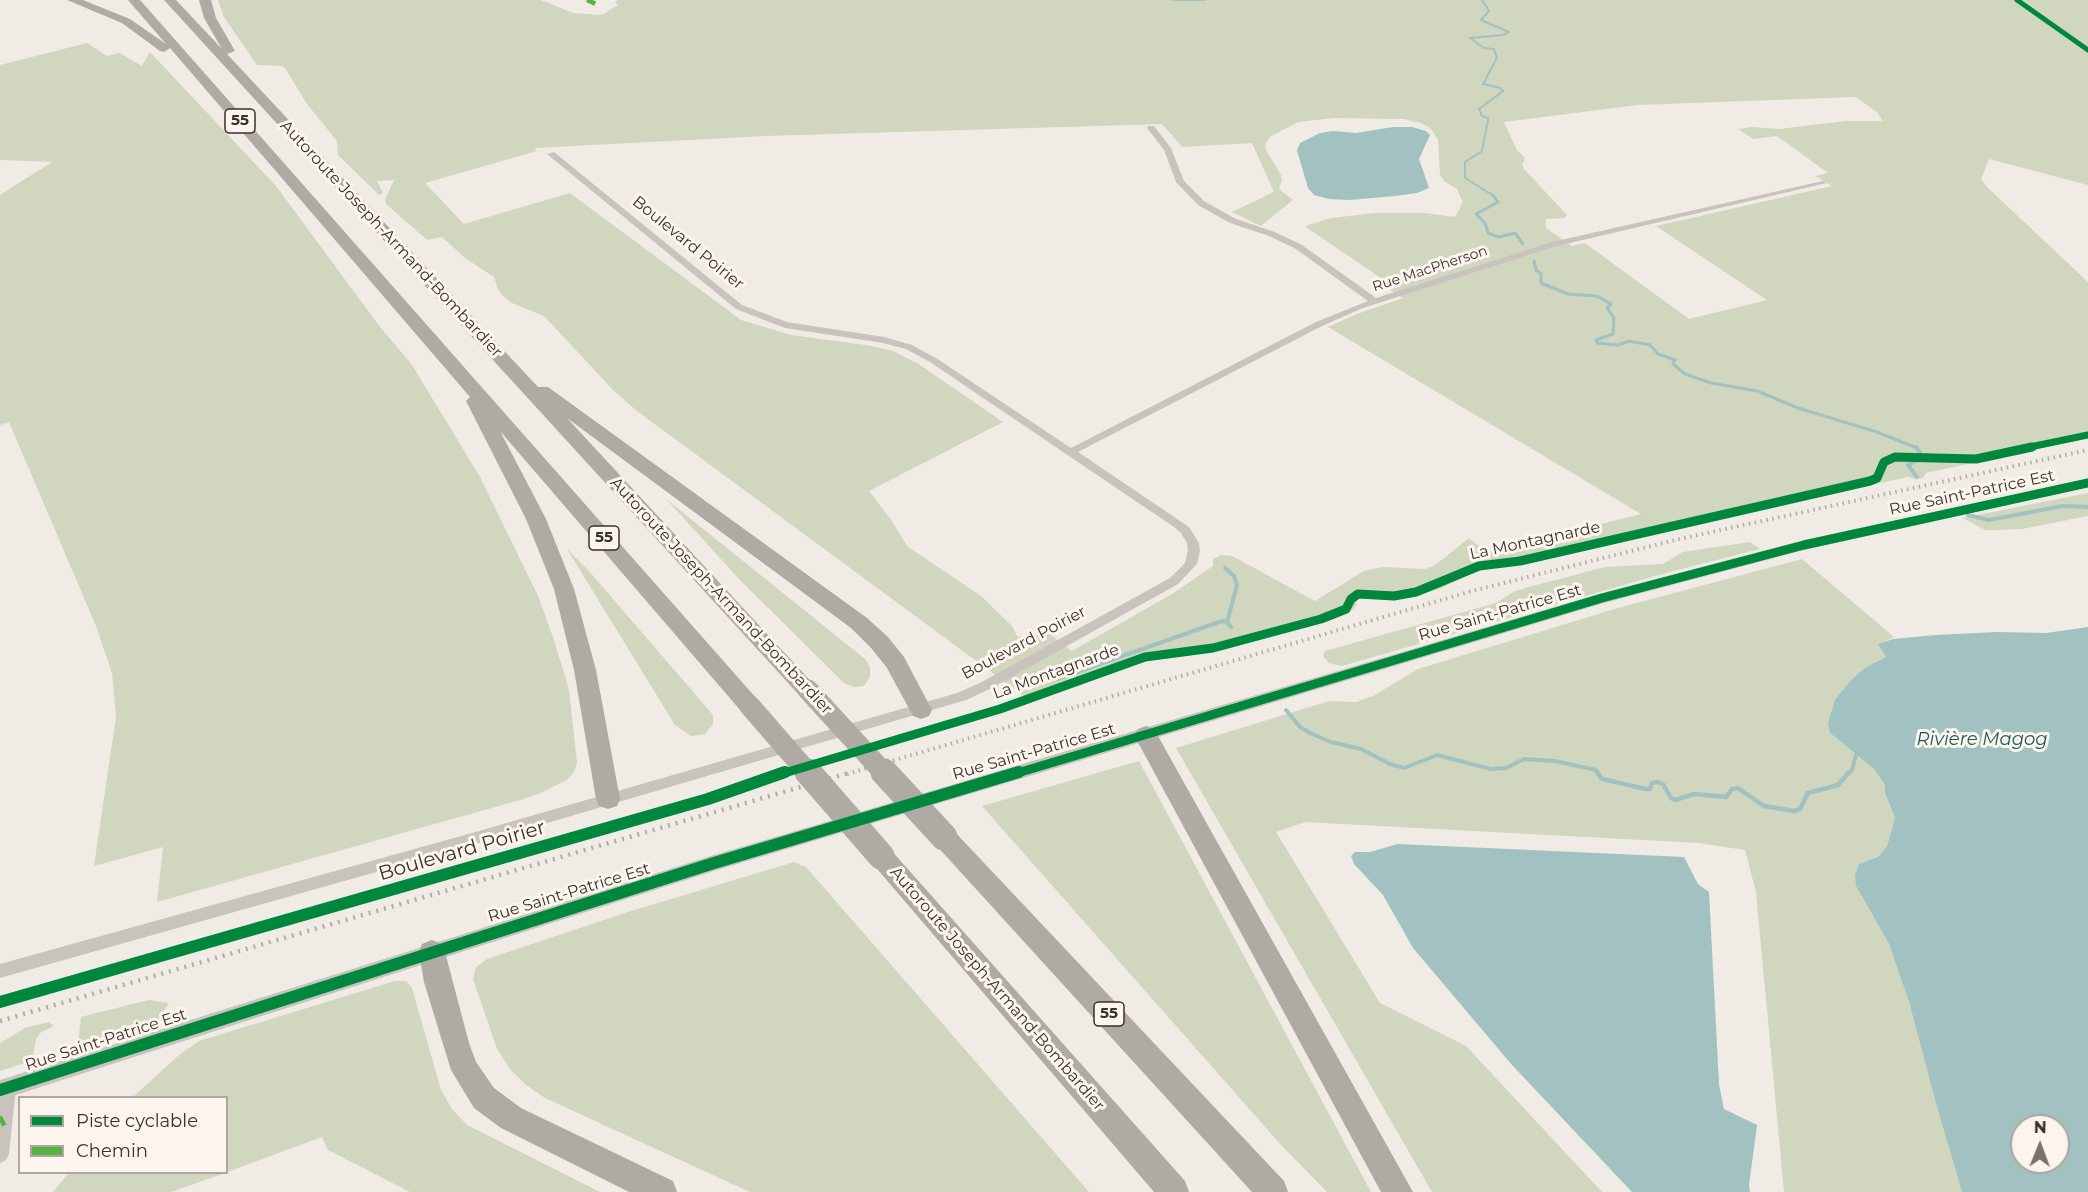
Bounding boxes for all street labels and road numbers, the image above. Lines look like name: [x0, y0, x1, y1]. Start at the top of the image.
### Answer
road number: 55: [225, 109, 255, 133]
street label: Autoroute Joseph-Armand-Bombardier: [276, 116, 506, 362]
street label: Boulevard Poirier: [628, 192, 748, 294]
street label: Rue MacPherson: [1370, 243, 1490, 295]
street label: Rue Saint-Patrice Est: [1888, 466, 2056, 520]
street label: Autoroute Joseph-Armand-Bombardier: [606, 473, 836, 719]
street label: La Montagnarde: [1468, 518, 1602, 564]
road number: 55: [589, 526, 619, 550]
street label: Rue Saint-Patrice Est: [1416, 581, 1584, 645]
street label: Boulevard Poirier: [959, 602, 1089, 684]
street label: La Montagnarde: [990, 640, 1122, 704]
street label: Rue Saint-Patrice Est: [950, 720, 1118, 784]
street label: Boulevard Poirier: [376, 816, 548, 886]
street label: Rue Saint-Patrice Est: [486, 859, 652, 927]
street label: Autoroute Joseph-Armand-Bombardier: [886, 863, 1108, 1115]
road number: 55: [1094, 1002, 1124, 1026]
street label: Rue Saint-Patrice Est: [23, 1005, 189, 1075]

